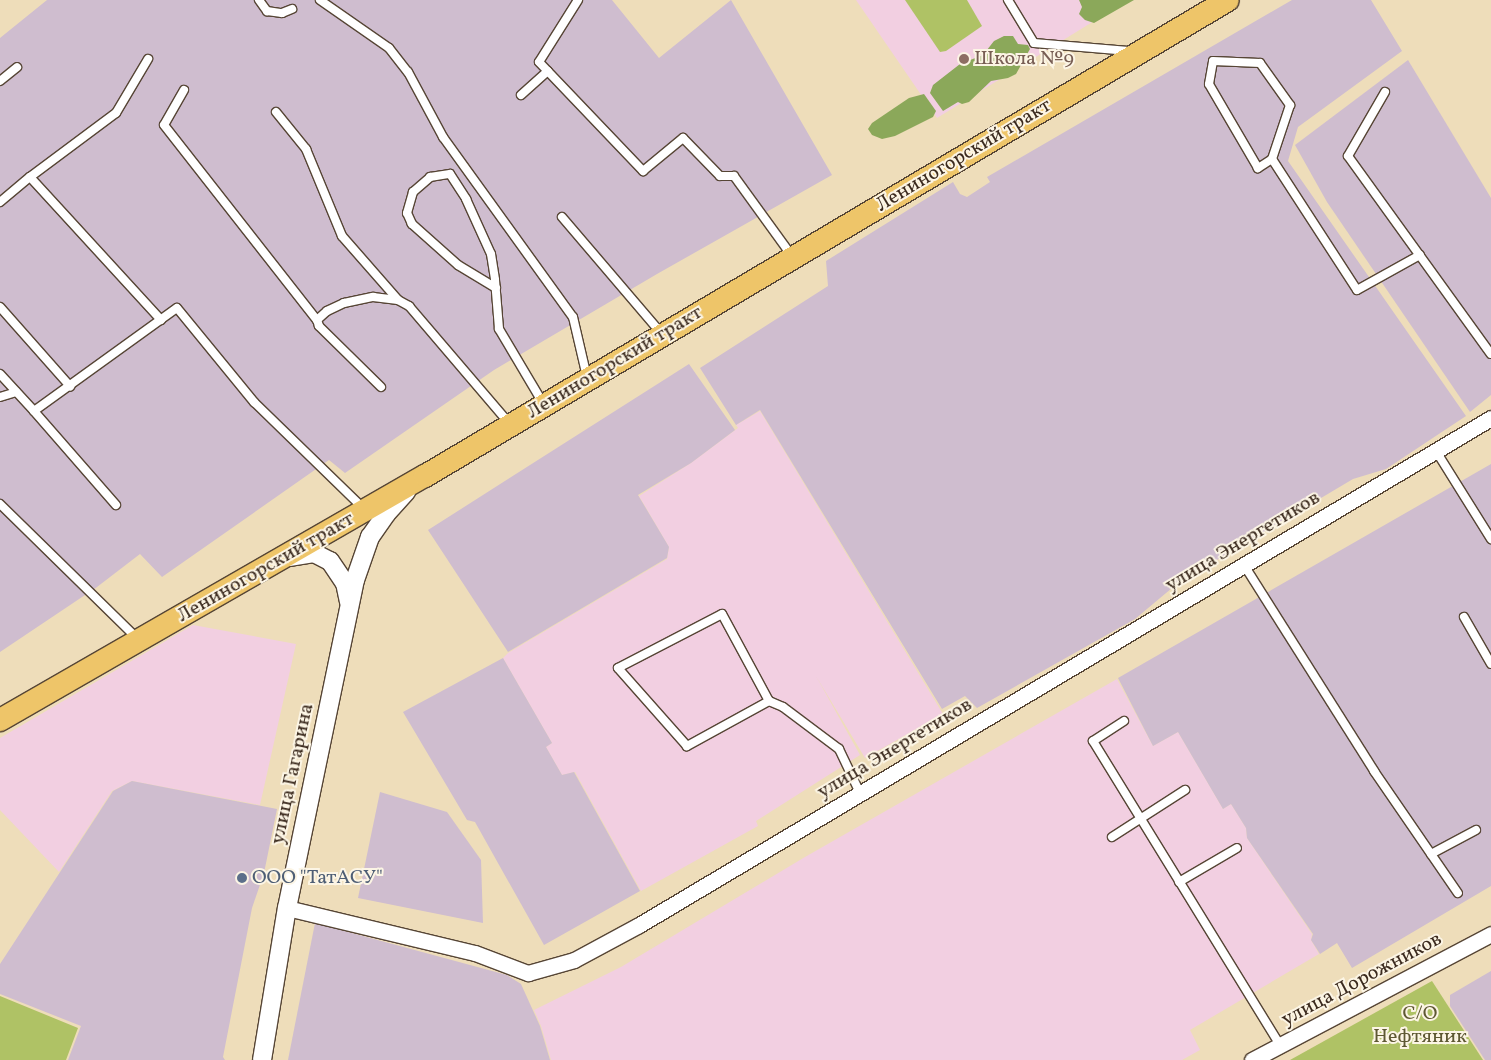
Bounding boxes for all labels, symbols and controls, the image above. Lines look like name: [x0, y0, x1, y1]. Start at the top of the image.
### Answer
place label: Школа №9: [974, 47, 1074, 71]
marker: Школа №9: [958, 53, 970, 65]
street label: Лениногорский тракт: [872, 94, 1056, 218]
street label: Лениногорский тракт: [523, 301, 707, 425]
street label: улица Энергетиков: [1161, 486, 1325, 598]
street label: Лениногорский тракт: [173, 507, 359, 629]
street label: улица Энергетиков: [813, 693, 977, 805]
street label: улица Гагарина: [266, 701, 320, 847]
place label: ООО "ТатАСУ": [252, 866, 383, 890]
marker: ООО "ТатАСУ": [236, 872, 248, 884]
street label: улица Дорожников: [1278, 928, 1446, 1032]
park label: С/О Нефтяник: [1373, 1002, 1467, 1049]

